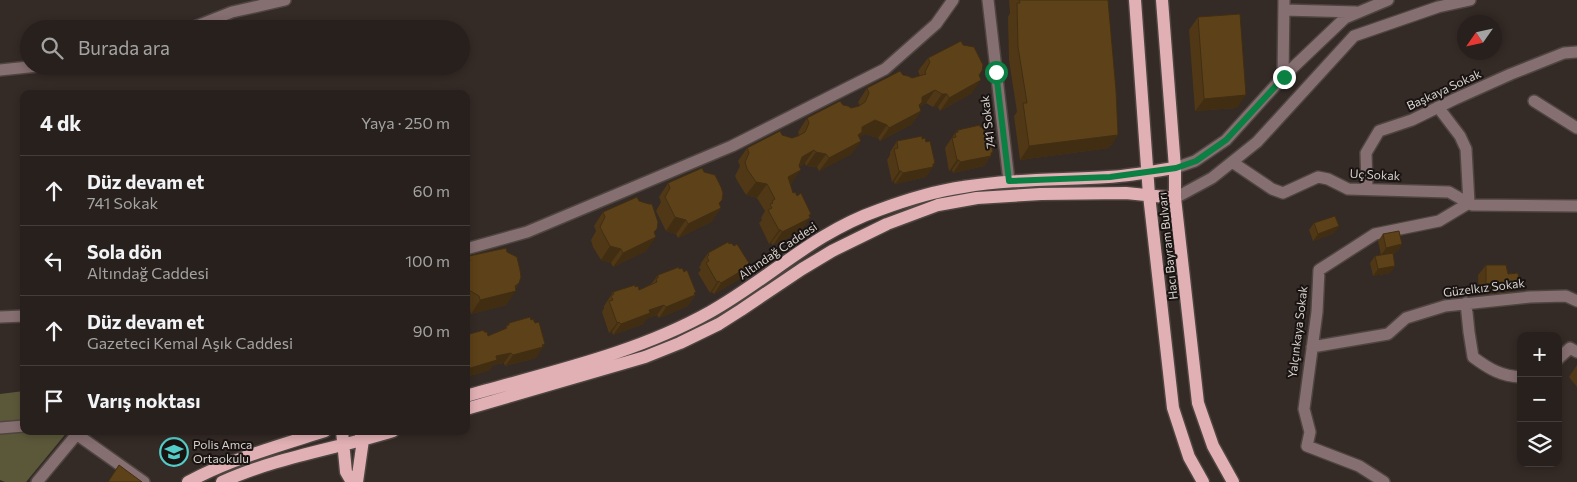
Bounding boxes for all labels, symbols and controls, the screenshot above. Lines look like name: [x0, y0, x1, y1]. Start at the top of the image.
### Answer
north arrow: [1457, 15, 1502, 60]
search box: [20, 20, 470, 75]
icon: search: [38, 34, 66, 62]
text: Burada ara: [78, 36, 170, 59]
route start: [985, 61, 1008, 84]
route end: [1273, 66, 1296, 89]
street label: Başkaya Sokak: [1404, 66, 1483, 112]
street label: 741 Sokak: [977, 94, 997, 149]
text: 4 dk: [40, 110, 81, 135]
text: Yaya · 250 m: [361, 113, 450, 132]
street label: Uç Sokak: [1349, 166, 1401, 182]
text: Düz devam et: [87, 170, 204, 193]
icon: ahead: [40, 177, 68, 205]
text: 60 m: [413, 181, 450, 200]
street label: Hacı Bayram Bulvarı: [1154, 192, 1180, 301]
text: 741 Sokak: [87, 193, 158, 212]
street label: Altındağ Caddesi: [736, 219, 819, 282]
text: Sola dön: [87, 240, 162, 263]
icon: left: [40, 247, 68, 275]
text: 100 m: [405, 251, 450, 270]
text: Altındağ Caddesi: [87, 263, 209, 282]
street label: Güzelkız Sokak: [1442, 275, 1526, 299]
street label: Yalçınkaya Sokak: [1284, 285, 1310, 379]
text: Düz devam et: [87, 310, 204, 333]
icon: ahead: [40, 317, 68, 345]
text: 90 m: [413, 321, 450, 340]
map controls: [1517, 332, 1562, 467]
button: +: [1517, 332, 1562, 377]
text: Gazeteci Kemal Aşık Caddesi: [87, 333, 293, 352]
button: −: [1517, 377, 1562, 422]
icon: arrive: [40, 387, 68, 415]
text: Varış noktası: [87, 389, 200, 412]
button: layers: [1517, 422, 1562, 467]
school or university icon: Polis Amca Ortaokulu: [159, 437, 189, 467]
place label: Polis Amca Ortaokulu: [193, 437, 252, 465]

